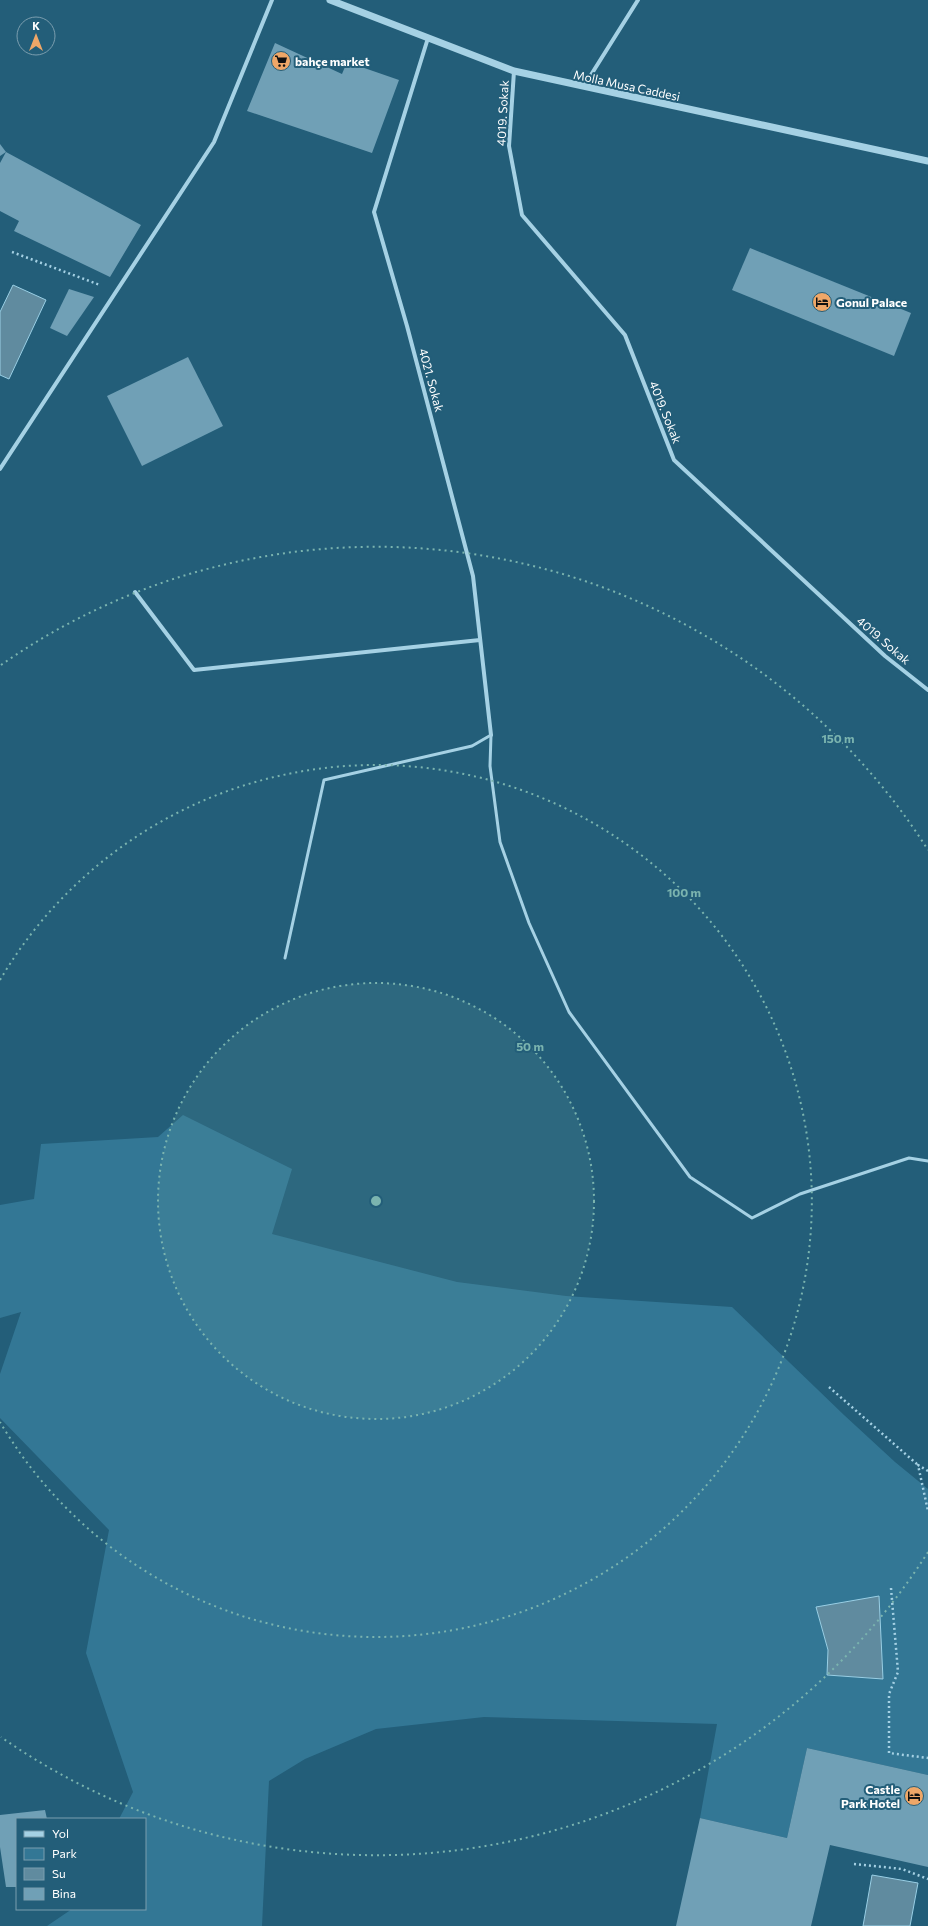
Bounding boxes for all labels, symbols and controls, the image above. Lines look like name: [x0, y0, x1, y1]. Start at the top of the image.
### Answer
north arrow: [16, 16, 56, 56]
text: K: [32, 19, 40, 32]
supermarket icon: bahçe market: [270, 50, 292, 72]
place label: bahçe market: [295, 54, 369, 68]
street label: Molla Musa Caddesi: [572, 67, 682, 103]
street label: 4019. Sokak: [493, 79, 511, 146]
hotel icon: Gonul Palace: [811, 291, 833, 313]
place label: Gonul Palace: [836, 295, 907, 309]
street label: 4021. Sokak: [417, 347, 447, 414]
street label: 4019. Sokak: [647, 379, 685, 446]
street label: 4019. Sokak: [855, 613, 914, 667]
text: 150 m: [821, 731, 855, 745]
text: 100 m: [667, 885, 701, 899]
text: 50 m: [516, 1039, 544, 1053]
centre of rings: [369, 1194, 383, 1208]
place label: Castle Park Hotel: [841, 1782, 900, 1810]
hotel icon: Castle Park Hotel: [903, 1785, 925, 1807]
legend: [16, 1818, 146, 1910]
text: Yol: [52, 1826, 69, 1840]
text: Park: [52, 1846, 78, 1860]
text: Su: [52, 1866, 66, 1880]
text: Bina: [52, 1886, 76, 1900]

